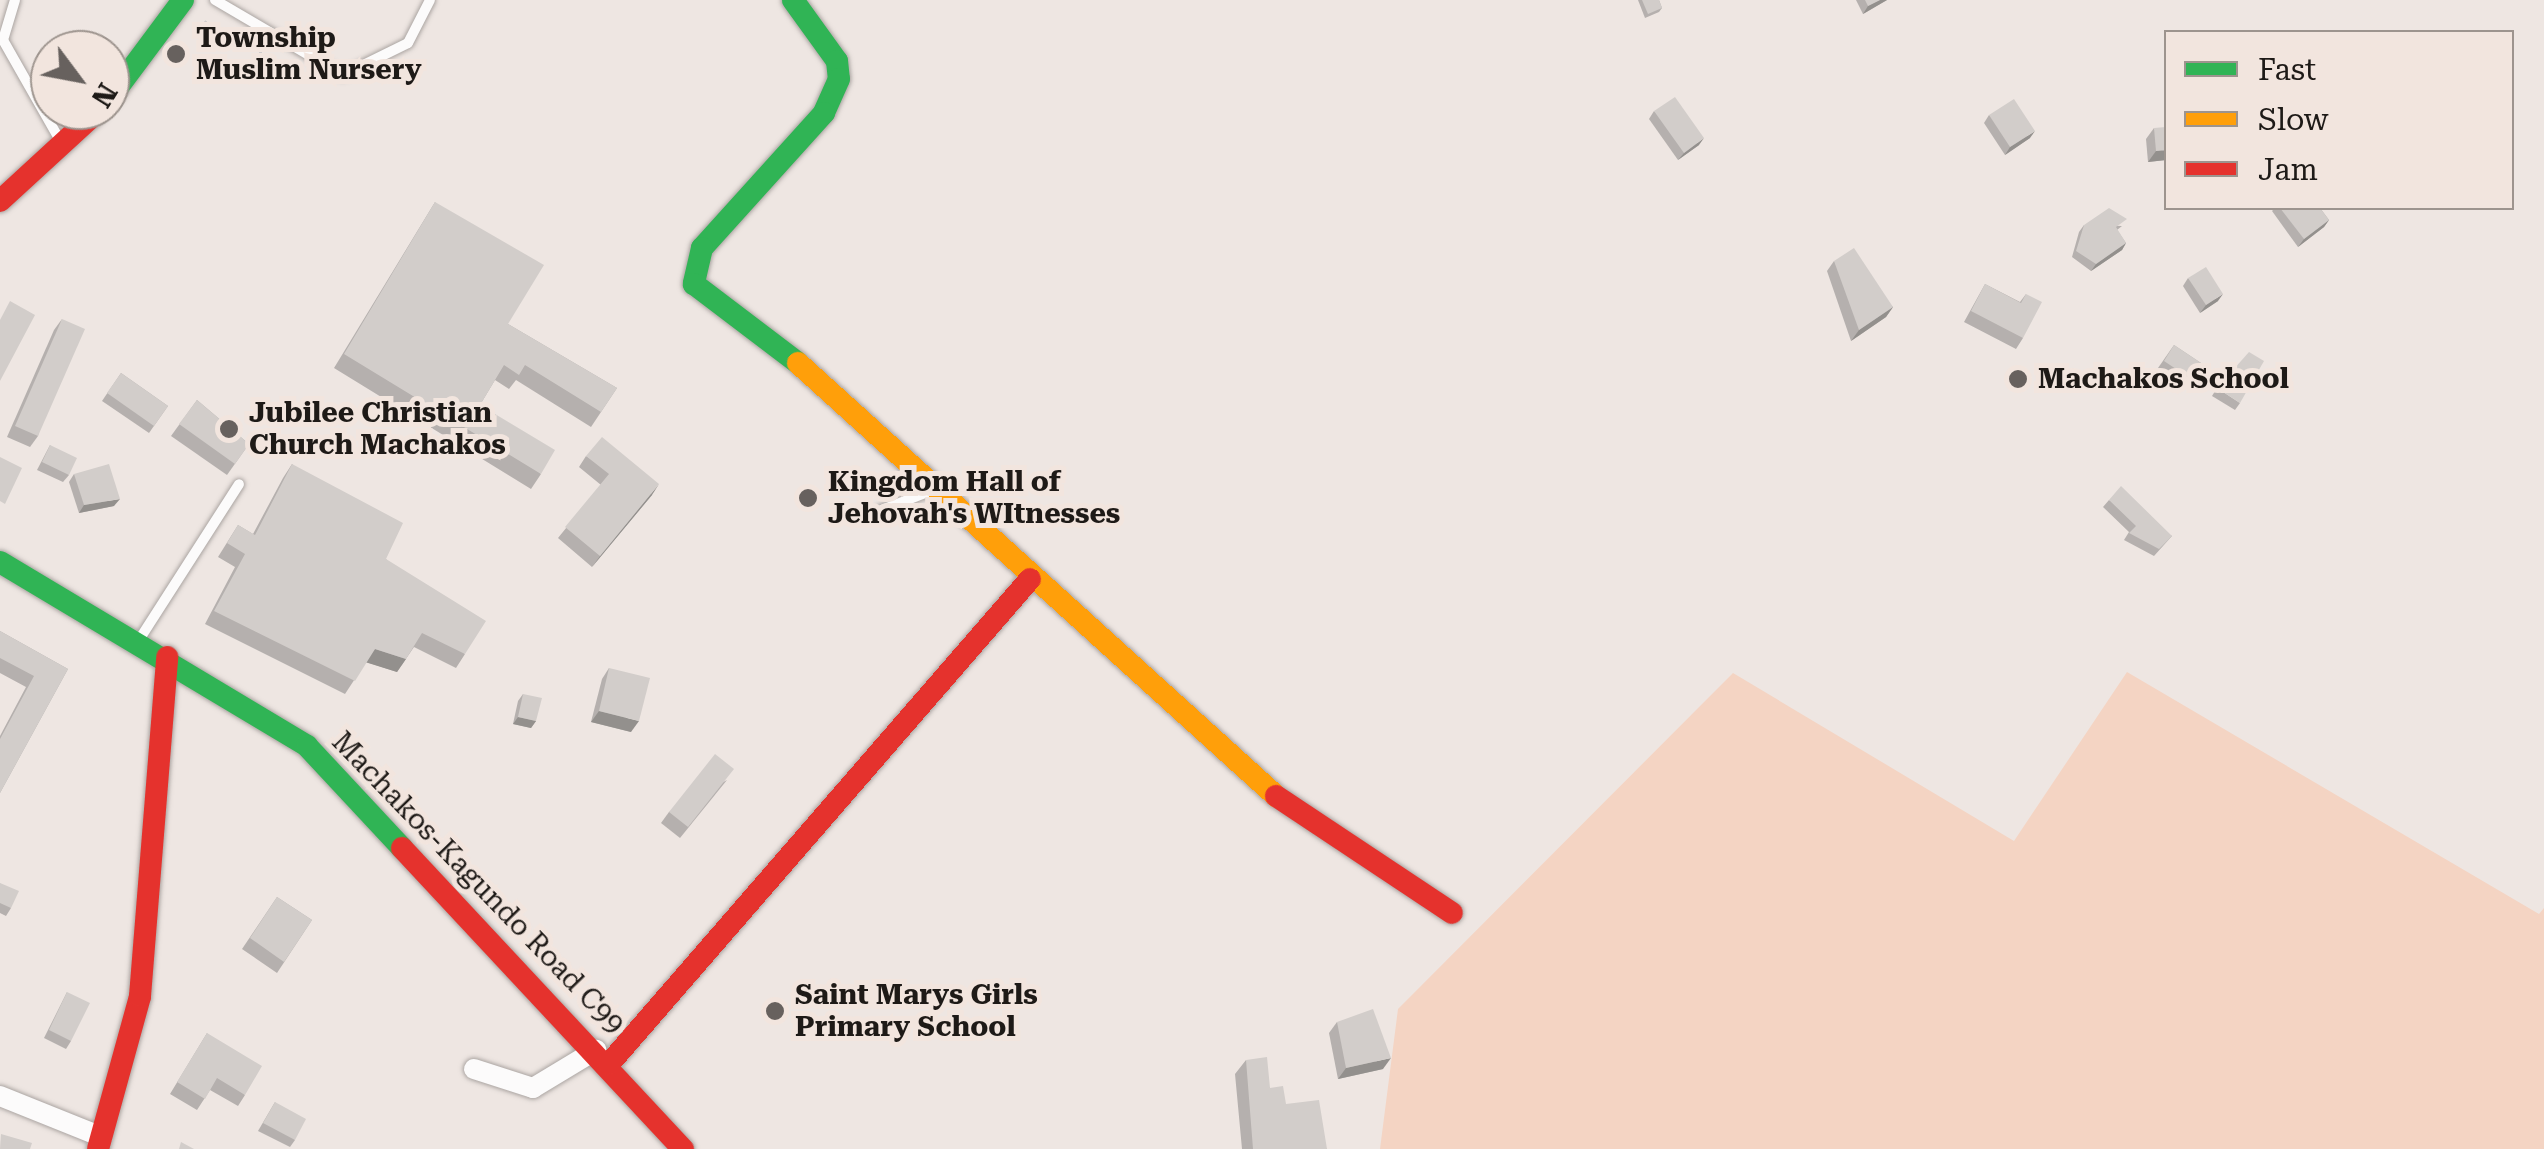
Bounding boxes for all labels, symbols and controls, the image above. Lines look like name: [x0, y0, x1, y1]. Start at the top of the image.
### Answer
place label: Township Muslim Nursery: [196, 21, 422, 87]
north arrow: [30, 30, 130, 130]
legend: [2164, 30, 2514, 210]
marker: Township Muslim Nursery: [165, 43, 187, 65]
text: Fast: [2258, 52, 2316, 87]
text: N: [84, 77, 124, 113]
text: Slow: [2258, 102, 2329, 137]
text: Jam: [2258, 152, 2318, 187]
place label: Machakos School: [2038, 362, 2289, 396]
marker: Machakos School: [2007, 368, 2029, 390]
place label: Jubilee Christian Church Machakos: [249, 396, 506, 462]
marker: Jubilee Christian Church Machakos: [218, 418, 240, 440]
place label: Kingdom Hall of Jehovah's WItnesses: [828, 465, 1120, 531]
marker: Kingdom Hall of Jehovah's WItnesses: [797, 487, 819, 509]
street label: Machakos-Kagundo Road C99: [325, 725, 631, 1041]
place label: Saint Marys Girls Primary School: [795, 978, 1038, 1044]
marker: Saint Marys Girls Primary School: [764, 1000, 786, 1022]

